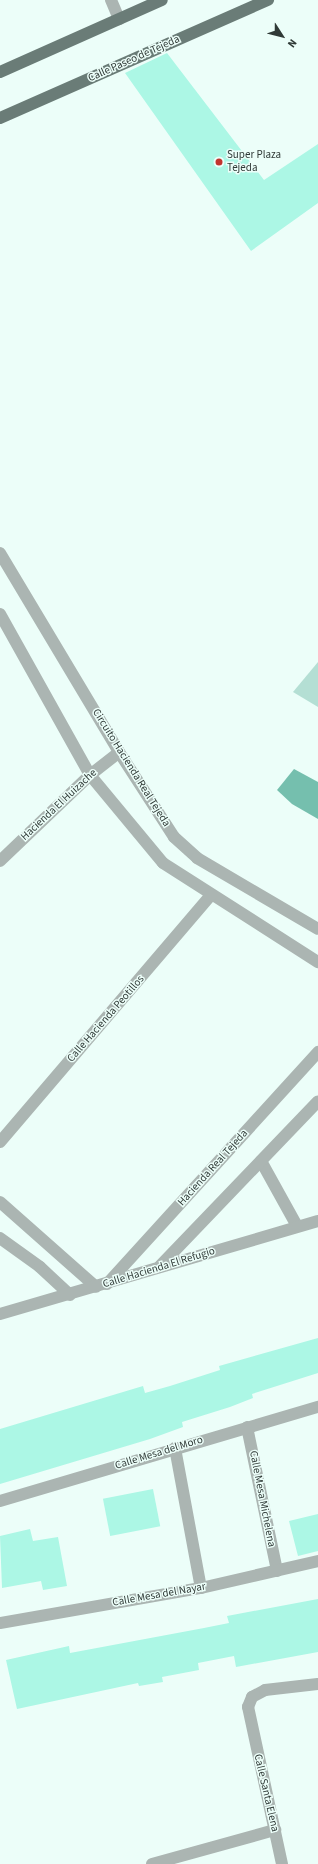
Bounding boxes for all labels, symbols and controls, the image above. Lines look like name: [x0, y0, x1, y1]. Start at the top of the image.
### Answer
north arrow: [262, 16, 302, 56]
street label: Calle Paseo de Tejeda: [86, 33, 182, 85]
text: N: [284, 36, 300, 51]
place label: Super Plaza Tejeda: [227, 149, 281, 175]
marker: Super Plaza Tejeda: [214, 157, 224, 167]
street label: Circuito Hacienda Real Tejeda: [89, 707, 173, 829]
street label: Hacienda El Huizache: [18, 766, 100, 844]
street label: Calle Hacienda Peotillos: [65, 973, 147, 1065]
street label: Hacienda Real Tejeda: [175, 1127, 251, 1209]
street label: Calle Hacienda El Refugio: [101, 1245, 217, 1291]
street label: Calle Mesa del Moro: [114, 1433, 204, 1473]
street label: Calle Mesa Michelena: [246, 1450, 278, 1548]
street label: Calle Mesa del Nayar: [111, 1580, 207, 1610]
street label: Calle Santa Elena: [251, 1753, 281, 1833]

